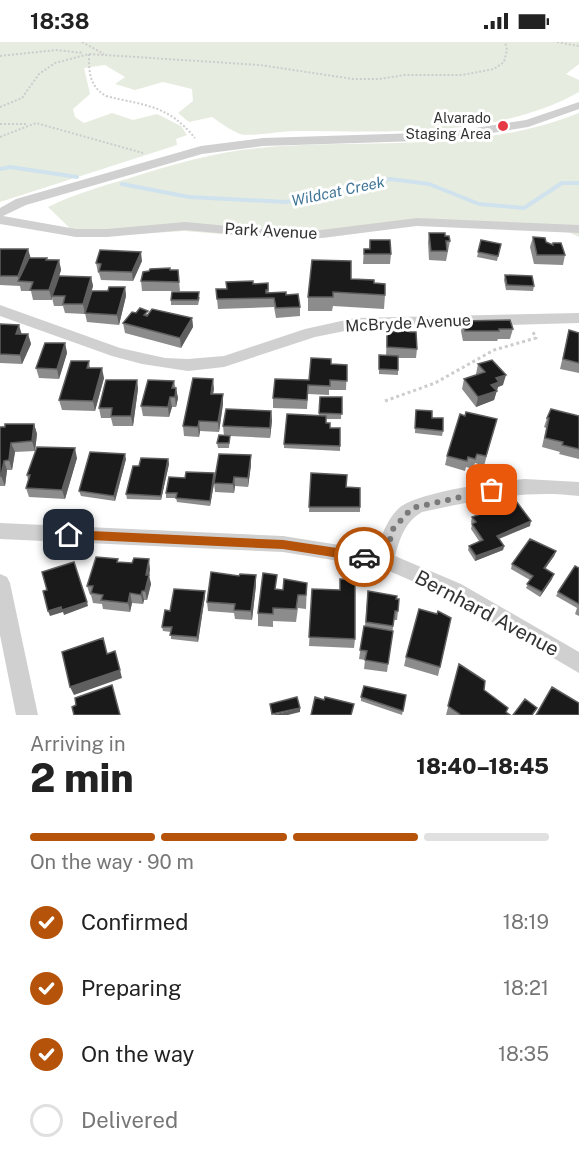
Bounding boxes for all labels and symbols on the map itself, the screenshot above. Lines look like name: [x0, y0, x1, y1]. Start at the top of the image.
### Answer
place label: Alvarado Staging Area: [405, 110, 491, 142]
marker: Alvarado Staging Area: [496, 119, 510, 133]
water label: Wildcat Creek: [290, 173, 387, 209]
street label: Park Avenue: [224, 219, 318, 243]
street label: McBryde Avenue: [345, 310, 471, 336]
pin: [466, 464, 517, 515]
pin: [43, 509, 94, 560]
courier: [334, 527, 394, 587]
street label: Bernhard Avenue: [411, 565, 563, 661]

